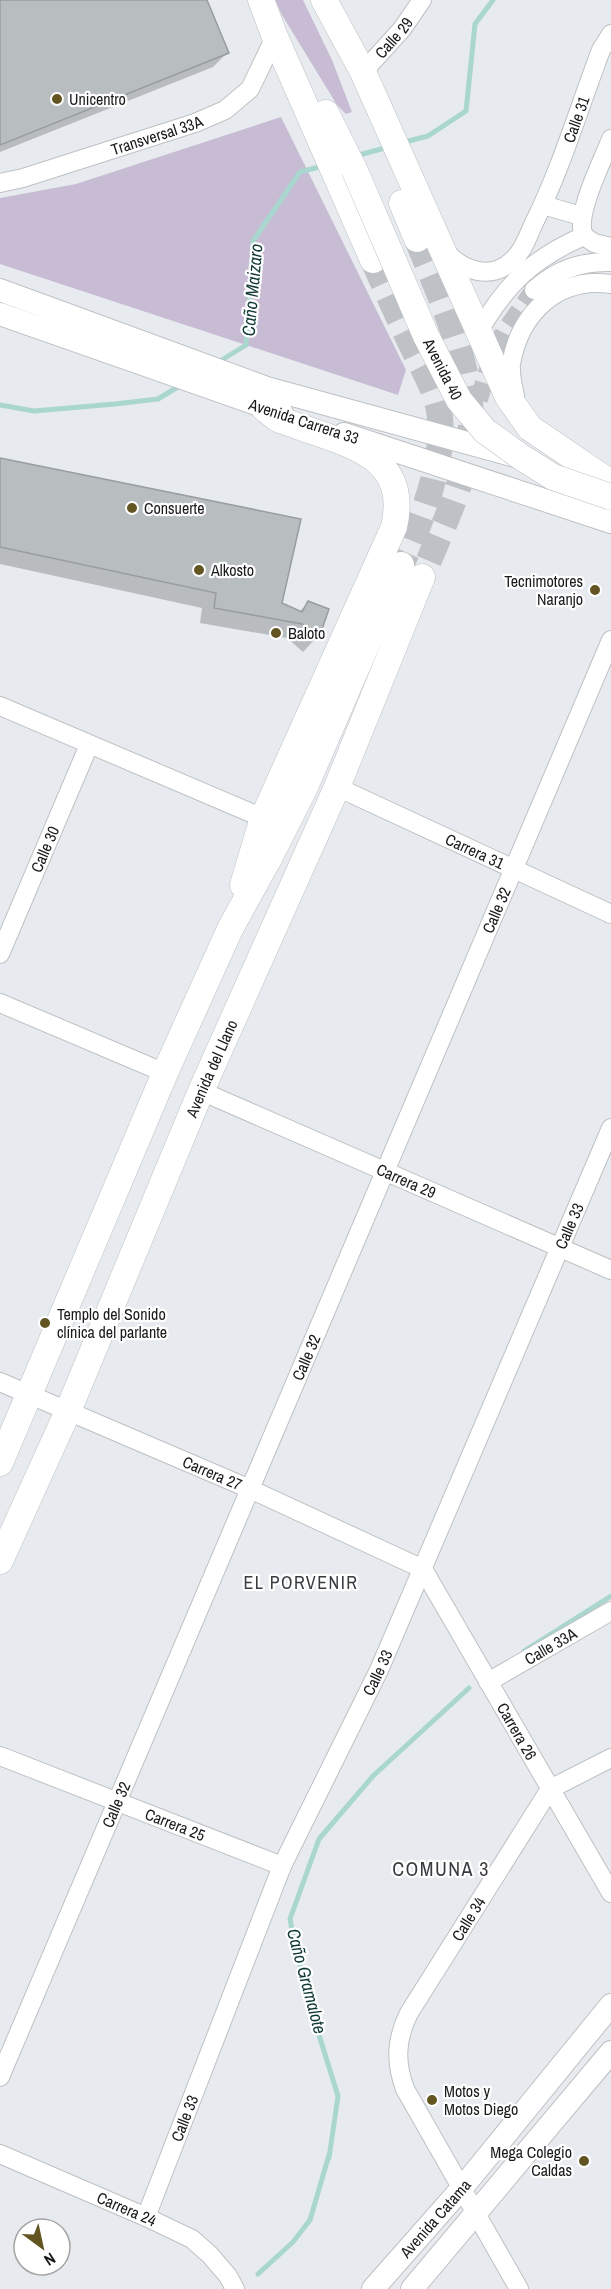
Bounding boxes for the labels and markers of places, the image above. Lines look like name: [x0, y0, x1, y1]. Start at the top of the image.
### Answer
place label: Unicentro: [69, 88, 126, 110]
marker: Unicentro: [50, 92, 64, 106]
place label: Consuerte: [144, 497, 205, 519]
marker: Consuerte: [125, 501, 139, 515]
place label: Alkosto: [210, 559, 254, 581]
marker: Alkosto: [192, 563, 206, 577]
place label: Tecnimotores Naranjo: [504, 570, 583, 610]
marker: Tecnimotores Naranjo: [588, 583, 602, 597]
place label: Baloto: [288, 622, 325, 644]
marker: Baloto: [269, 626, 283, 640]
place label: Templo del Sonido clínica del parlante: [57, 1303, 167, 1343]
marker: Templo del Sonido clínica del parlante: [38, 1316, 52, 1330]
place label: Motos y Motos Diego: [444, 2080, 518, 2120]
marker: Motos y Motos Diego: [425, 2093, 439, 2107]
place label: Mega Colegio Caldas: [490, 2141, 572, 2181]
marker: Mega Colegio Caldas: [577, 2154, 591, 2168]

